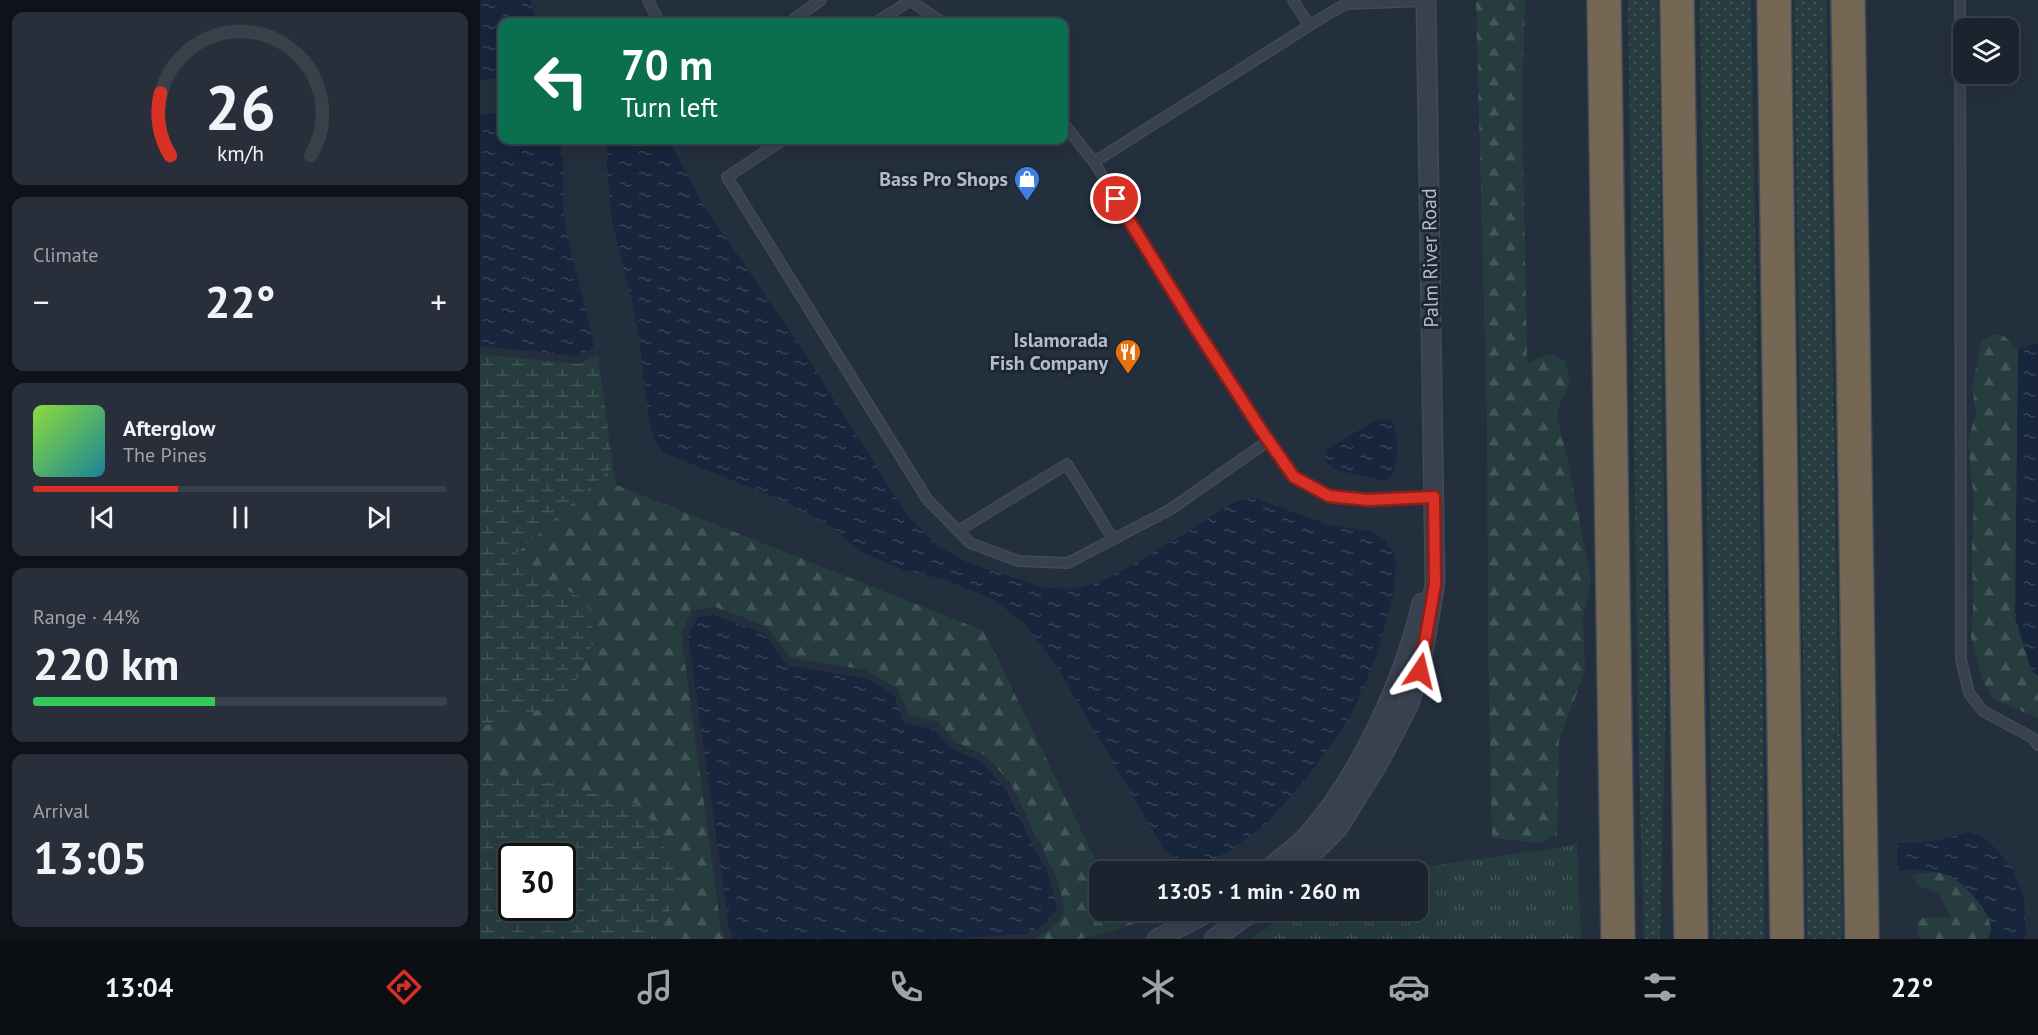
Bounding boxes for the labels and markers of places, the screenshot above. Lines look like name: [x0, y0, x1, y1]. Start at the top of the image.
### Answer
shop icon: Bass Pro Shops: [1012, 164, 1042, 202]
place label: Bass Pro Shops: [879, 166, 1008, 192]
pin: [1090, 173, 1141, 224]
place label: Islamorada Fish Company: [990, 327, 1108, 376]
restaurant icon: Islamorada Fish Company: [1113, 337, 1143, 375]

